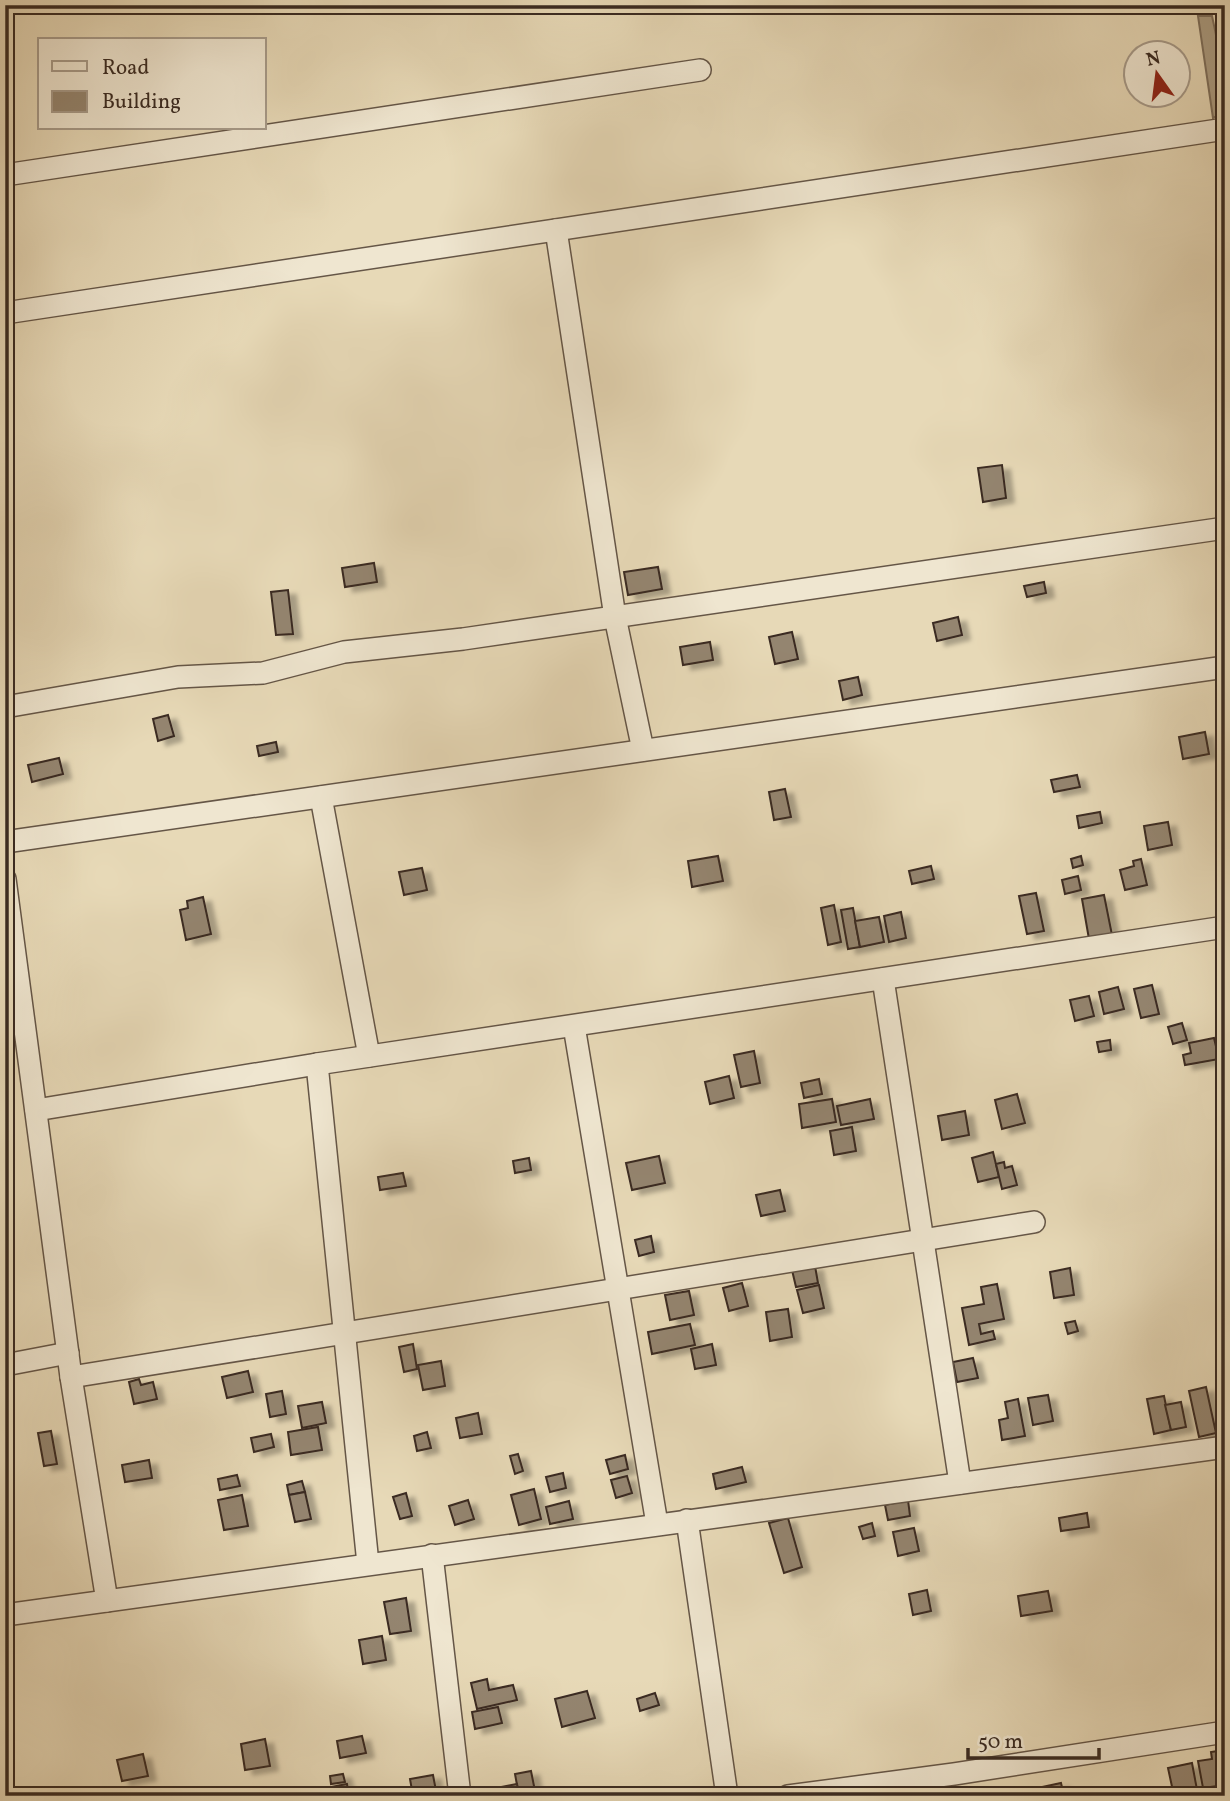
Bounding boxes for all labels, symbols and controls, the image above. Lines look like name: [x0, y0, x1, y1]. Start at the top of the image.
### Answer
legend: [38, 38, 266, 130]
north arrow: [1122, 38, 1192, 108]
text: N: [1144, 45, 1163, 74]
text: Road: [102, 54, 149, 83]
text: Building: [102, 88, 181, 117]
scale bar: [968, 1717, 1099, 1761]
text: 50 m: [978, 1728, 1023, 1757]

